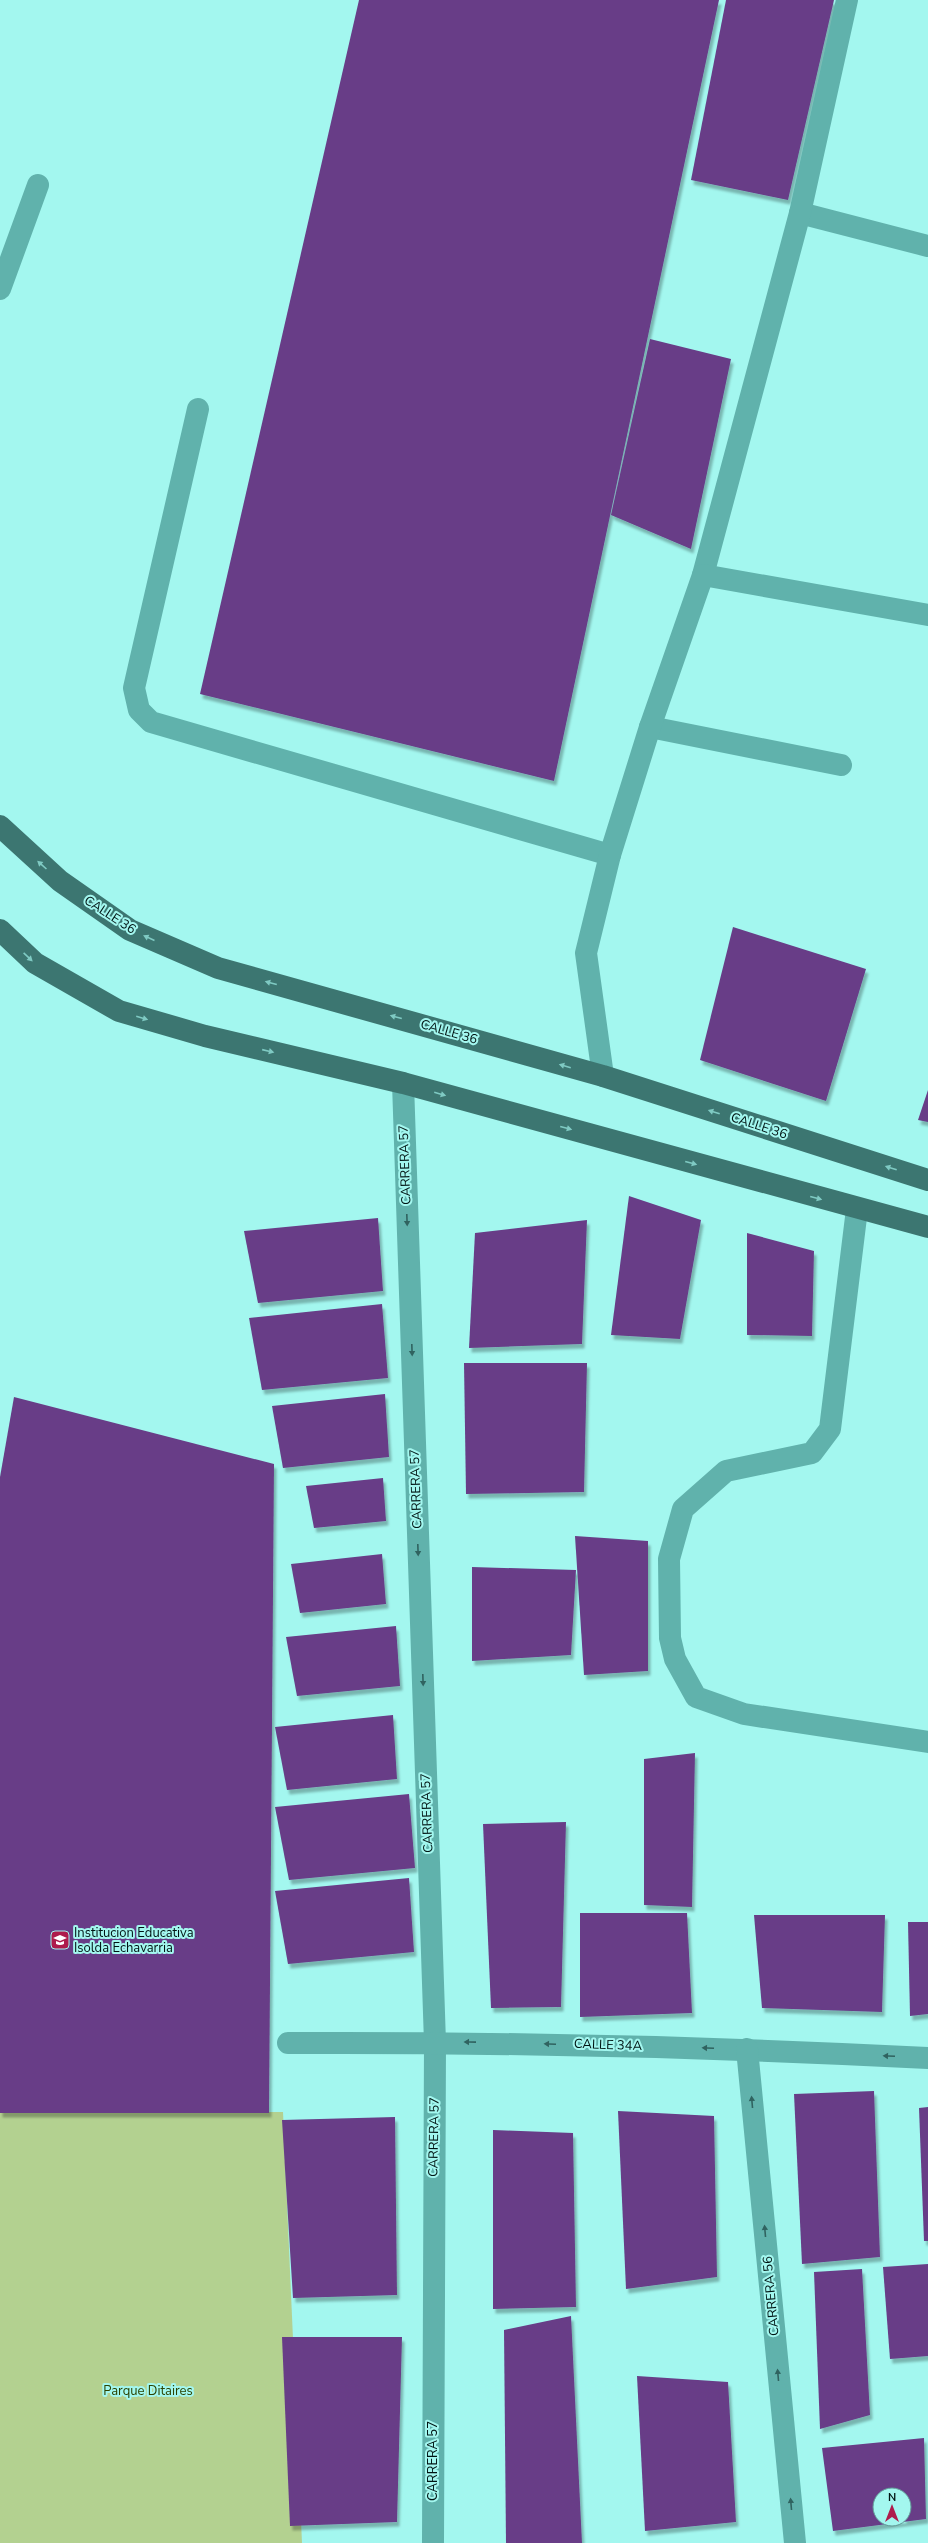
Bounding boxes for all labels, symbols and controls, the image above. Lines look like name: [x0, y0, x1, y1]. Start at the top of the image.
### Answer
one-way arrow: [38, 861, 47, 870]
street label: CALLE 36: [81, 891, 140, 939]
one-way arrow: [143, 935, 155, 942]
one-way arrow: [23, 952, 33, 962]
one-way arrow: [265, 980, 277, 986]
one-way arrow: [390, 1014, 402, 1020]
one-way arrow: [137, 1015, 149, 1021]
street label: CALLE 36: [418, 1015, 480, 1049]
one-way arrow: [262, 1049, 274, 1055]
one-way arrow: [559, 1062, 572, 1068]
one-way arrow: [435, 1091, 447, 1097]
street label: CALLE 36: [728, 1108, 790, 1144]
one-way arrow: [707, 1109, 719, 1115]
street label: CARRERA 57: [395, 1125, 415, 1205]
one-way arrow: [559, 1126, 572, 1132]
one-way arrow: [685, 1160, 697, 1166]
one-way arrow: [885, 1165, 897, 1171]
one-way arrow: [810, 1195, 823, 1201]
one-way arrow: [404, 1214, 410, 1227]
one-way arrow: [408, 1344, 415, 1356]
street label: CARRERA 57: [406, 1449, 426, 1529]
one-way arrow: [415, 1544, 422, 1556]
one-way arrow: [420, 1674, 426, 1687]
street label: CARRERA 57: [417, 1773, 437, 1853]
place label: Institucion Educativa Isolda Echavarria: [74, 1924, 194, 1957]
school or university icon: Institucion Educativa Isolda Echavarria: [49, 1929, 71, 1951]
street label: CALLE 34A: [574, 2035, 643, 2055]
one-way arrow: [463, 2039, 476, 2045]
one-way arrow: [543, 2041, 556, 2047]
one-way arrow: [701, 2045, 714, 2051]
one-way arrow: [883, 2053, 895, 2060]
one-way arrow: [749, 2096, 756, 2108]
street label: CARRERA 57: [424, 2097, 444, 2177]
one-way arrow: [761, 2225, 768, 2237]
street label: CARRERA 56: [759, 2255, 783, 2337]
one-way arrow: [775, 2369, 782, 2381]
park label: Parque Ditaires: [103, 2382, 193, 2400]
street label: CARRERA 57: [424, 2421, 442, 2501]
north arrow: [872, 2487, 912, 2527]
text: N: [888, 2490, 896, 2505]
one-way arrow: [787, 2498, 794, 2510]

